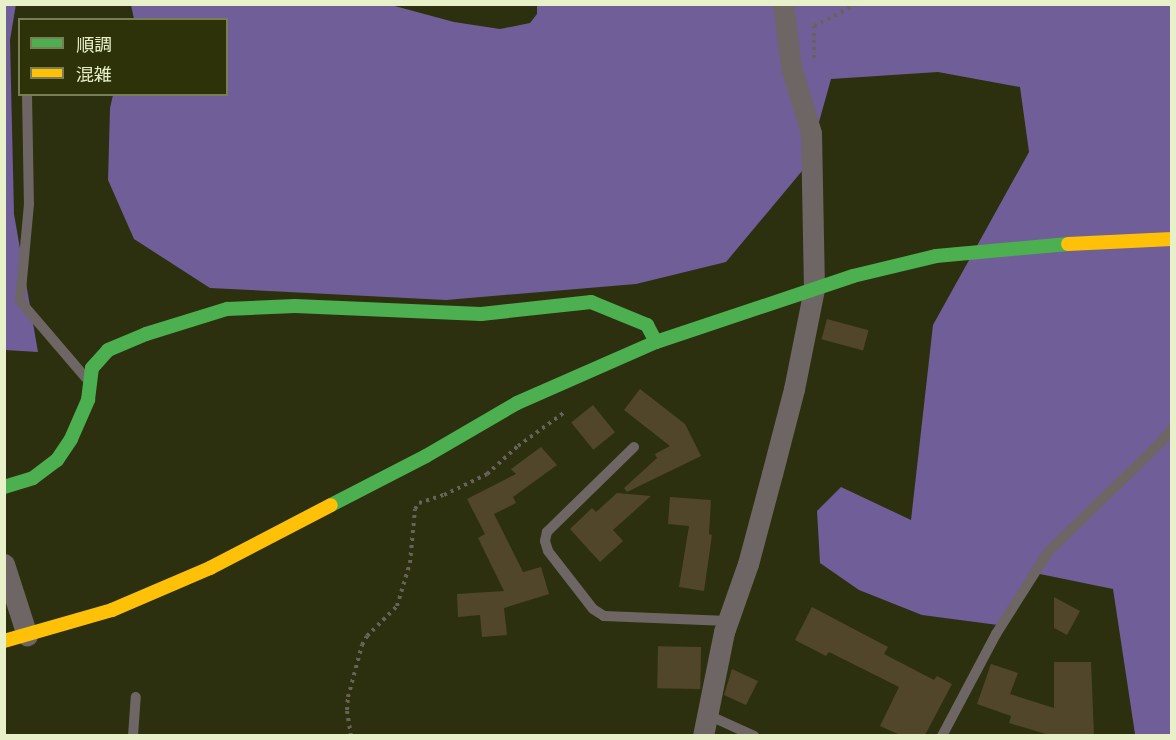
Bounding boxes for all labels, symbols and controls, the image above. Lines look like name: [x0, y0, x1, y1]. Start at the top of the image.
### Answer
legend: [18, 18, 228, 96]
text: 順調: [76, 37, 112, 55]
text: 混雑: [76, 67, 112, 85]

